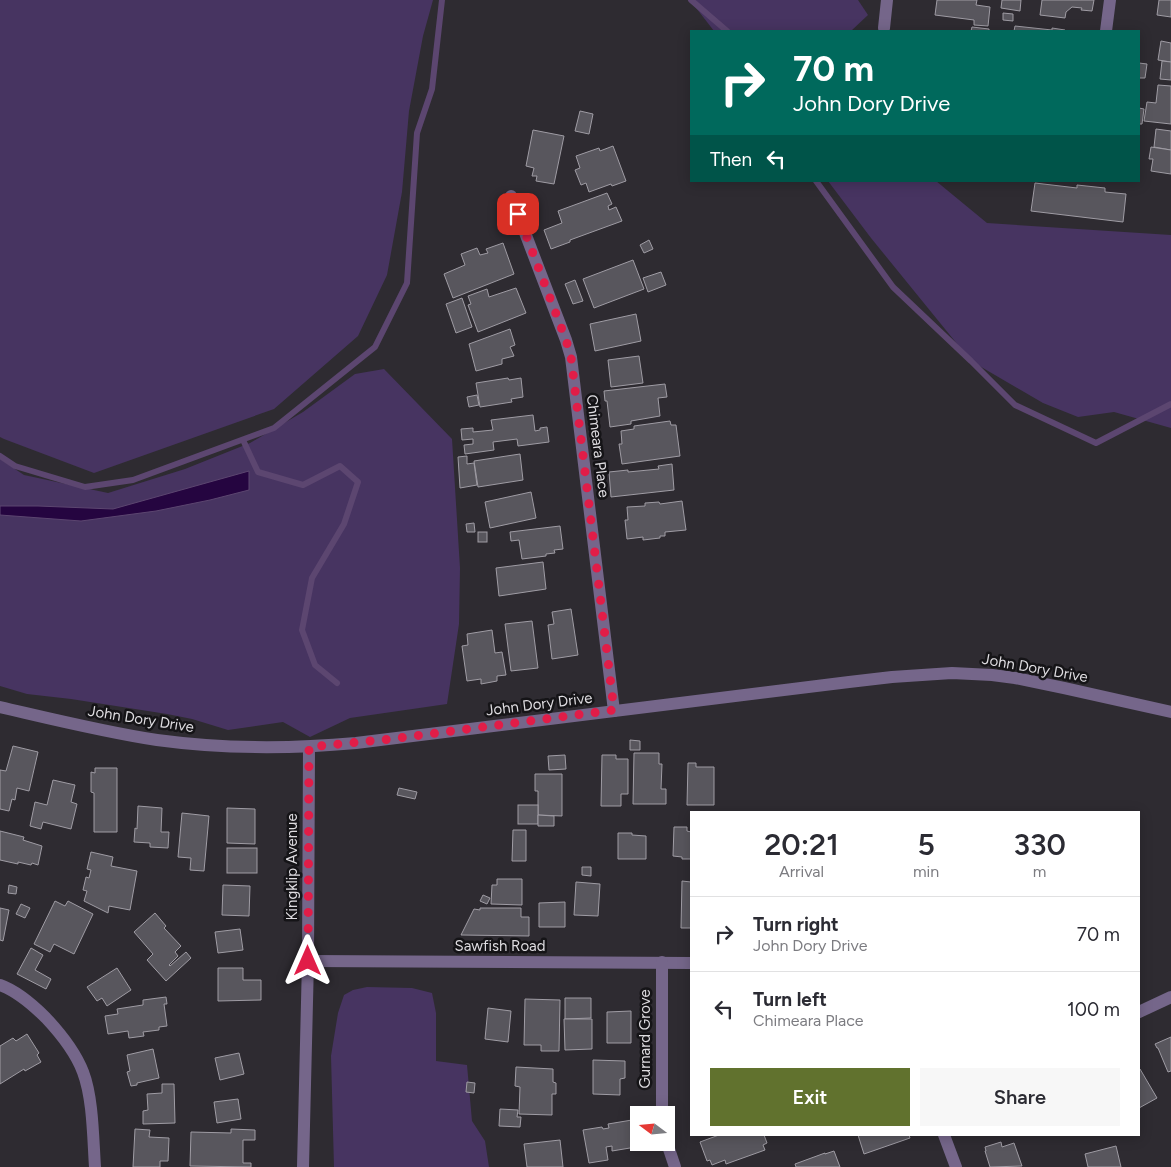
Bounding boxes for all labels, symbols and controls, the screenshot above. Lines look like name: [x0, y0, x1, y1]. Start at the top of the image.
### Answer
text: 70 m: [793, 48, 874, 90]
icon: right: [710, 50, 775, 115]
text: John Dory Drive: [793, 90, 950, 117]
icon: left: [762, 145, 790, 173]
text: Then: [710, 148, 752, 171]
pin: [497, 193, 539, 235]
icon: arrive: [504, 200, 532, 228]
street label: Chimeara Place: [583, 393, 613, 499]
street label: John Dory Drive: [981, 650, 1089, 686]
street label: John Dory Drive: [485, 689, 593, 719]
street label: John Dory Drive: [87, 702, 195, 736]
street label: Kingklip Avenue: [283, 813, 301, 921]
text: 20:21: [764, 826, 839, 863]
text: 5: [917, 826, 935, 863]
text: 330: [1013, 826, 1066, 863]
text: Arrival: [779, 862, 824, 881]
text: min: [913, 862, 939, 881]
text: m: [1033, 862, 1046, 881]
text: Turn right: [753, 913, 839, 936]
icon: right: [710, 920, 738, 948]
text: 70 m: [1077, 923, 1120, 946]
position arrow: [281, 934, 333, 986]
text: John Dory Drive: [753, 936, 867, 955]
street label: Sawfish Road: [454, 937, 546, 955]
text: Turn left: [753, 988, 827, 1011]
street label: Gurnard Grove: [636, 989, 654, 1089]
icon: left: [710, 995, 738, 1023]
text: 100 m: [1067, 998, 1120, 1021]
text: Chimeara Place: [753, 1011, 864, 1030]
button: Exit: [710, 1068, 910, 1126]
button: Share: [920, 1068, 1120, 1126]
north arrow: [630, 1106, 675, 1151]
map controls: [630, 1106, 675, 1151]

